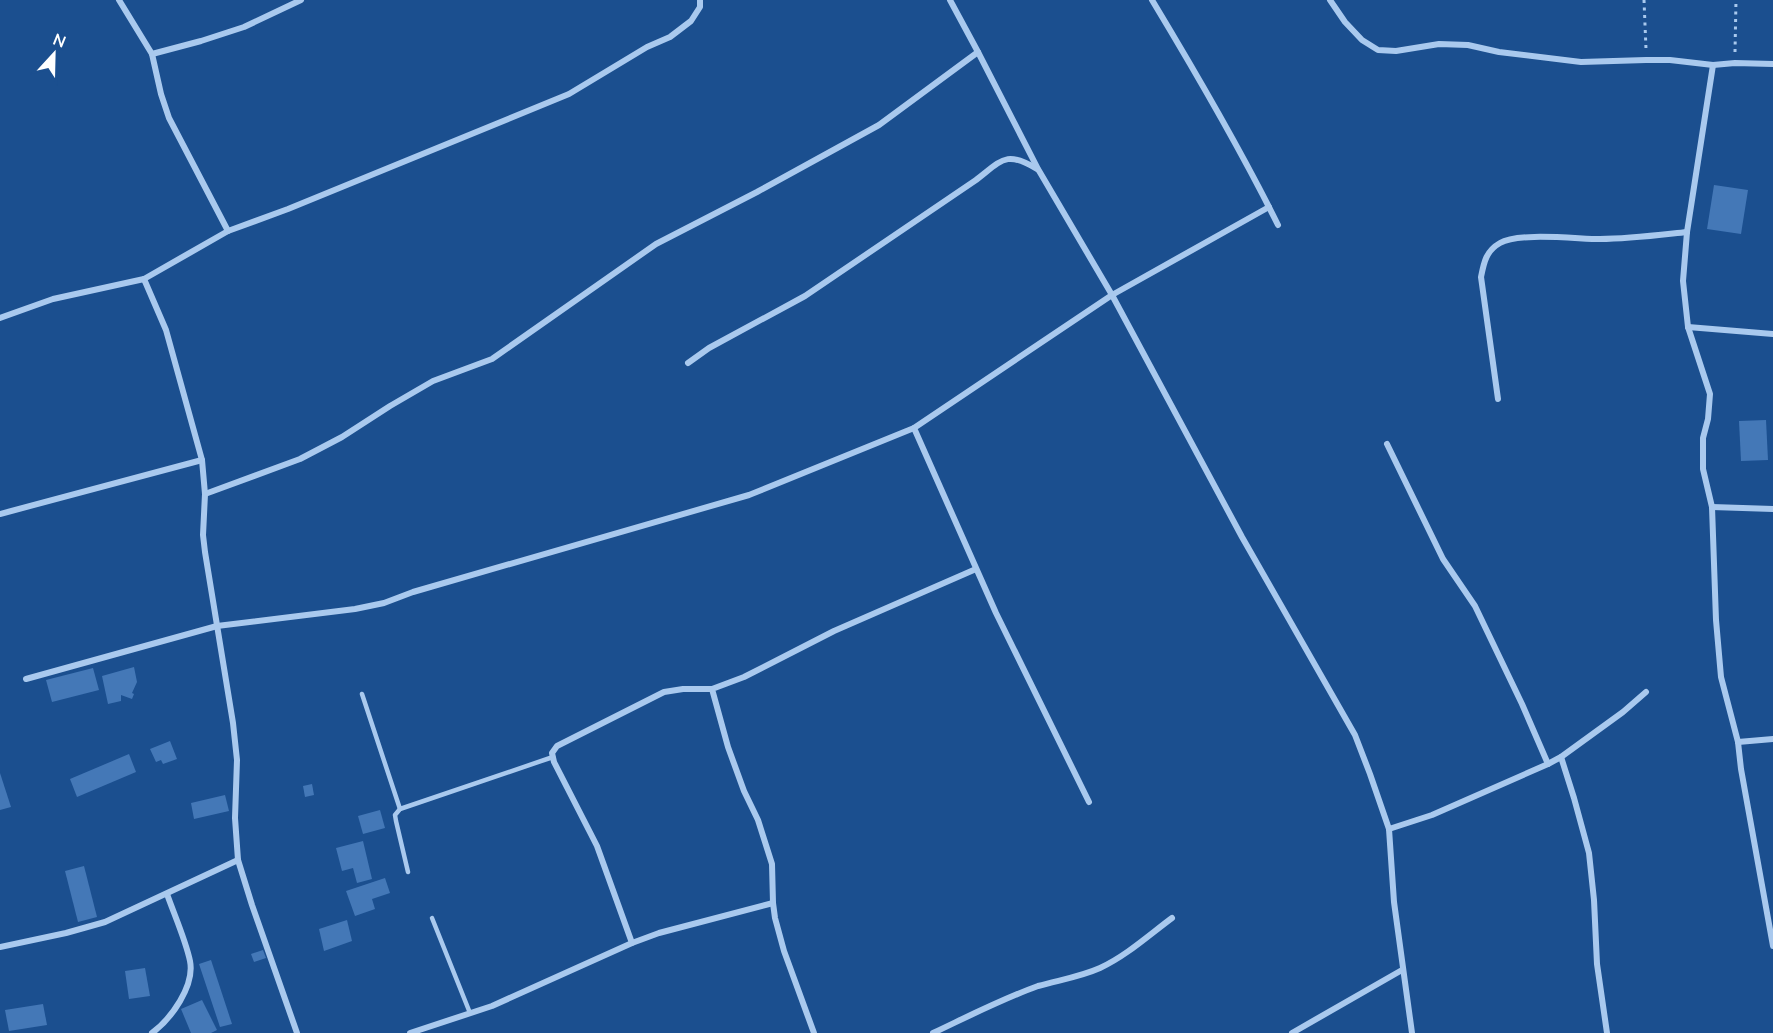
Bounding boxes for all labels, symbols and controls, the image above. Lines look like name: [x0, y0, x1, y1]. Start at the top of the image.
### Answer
north arrow: [24, 24, 84, 84]
text: N: [50, 29, 69, 52]

